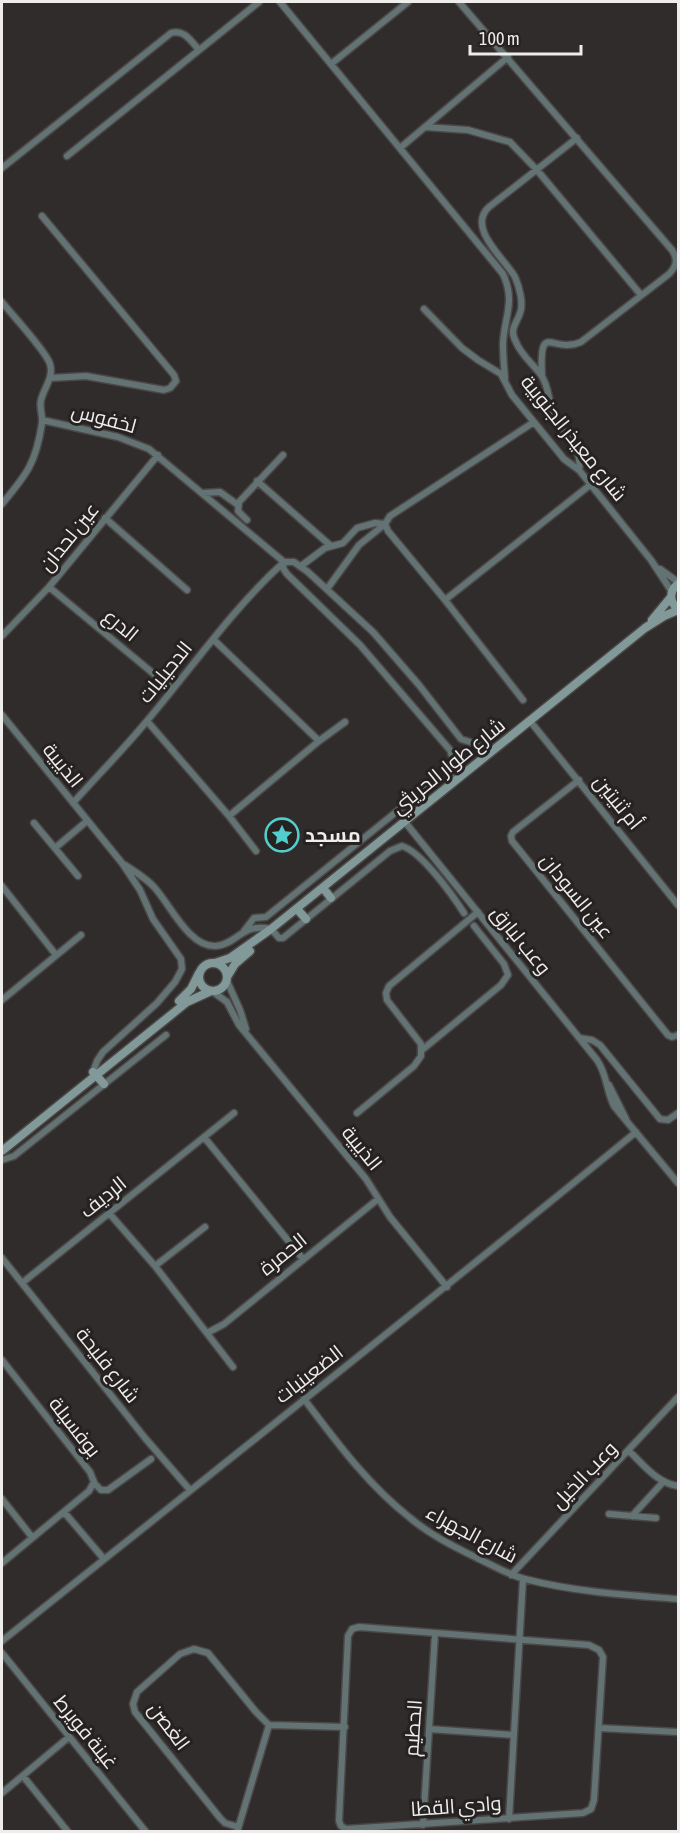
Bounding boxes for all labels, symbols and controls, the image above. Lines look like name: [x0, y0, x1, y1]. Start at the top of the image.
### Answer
scale bar: [470, 18, 581, 56]
text: 100 m: [479, 28, 520, 49]
street label: شارع معيذر الجنوبية: [514, 370, 632, 507]
street label: لخفوس: [69, 398, 139, 439]
street label: عين لحدان: [34, 498, 105, 577]
street label: الدرع: [97, 604, 143, 648]
street label: الدحيليات: [133, 636, 196, 707]
street label: شارع طوار الحريثي: [386, 713, 512, 822]
street label: الذيبية: [39, 738, 88, 791]
street label: أم ثنيتين: [587, 770, 647, 835]
place icon: مسجد: [264, 817, 300, 853]
place label: مسجد: [305, 823, 361, 847]
street label: عين السودان: [535, 849, 619, 944]
street label: وعب لبارق: [485, 901, 556, 980]
street label: الذيبية: [338, 1121, 387, 1174]
street label: الرديف: [75, 1171, 131, 1223]
street label: الحمرة: [254, 1228, 312, 1280]
street label: شارع فليحة: [69, 1322, 145, 1409]
street label: الضعينيات: [270, 1340, 347, 1407]
street label: بوفسيلة: [44, 1392, 106, 1462]
street label: وعب الخيل: [546, 1436, 623, 1514]
street label: شارع الجهراء: [421, 1500, 522, 1570]
street label: غينة فويرط: [49, 1690, 123, 1774]
street label: الغصن: [142, 1697, 195, 1755]
street label: الحطيم: [399, 1699, 429, 1757]
street label: وادي القطا: [410, 1791, 503, 1825]

